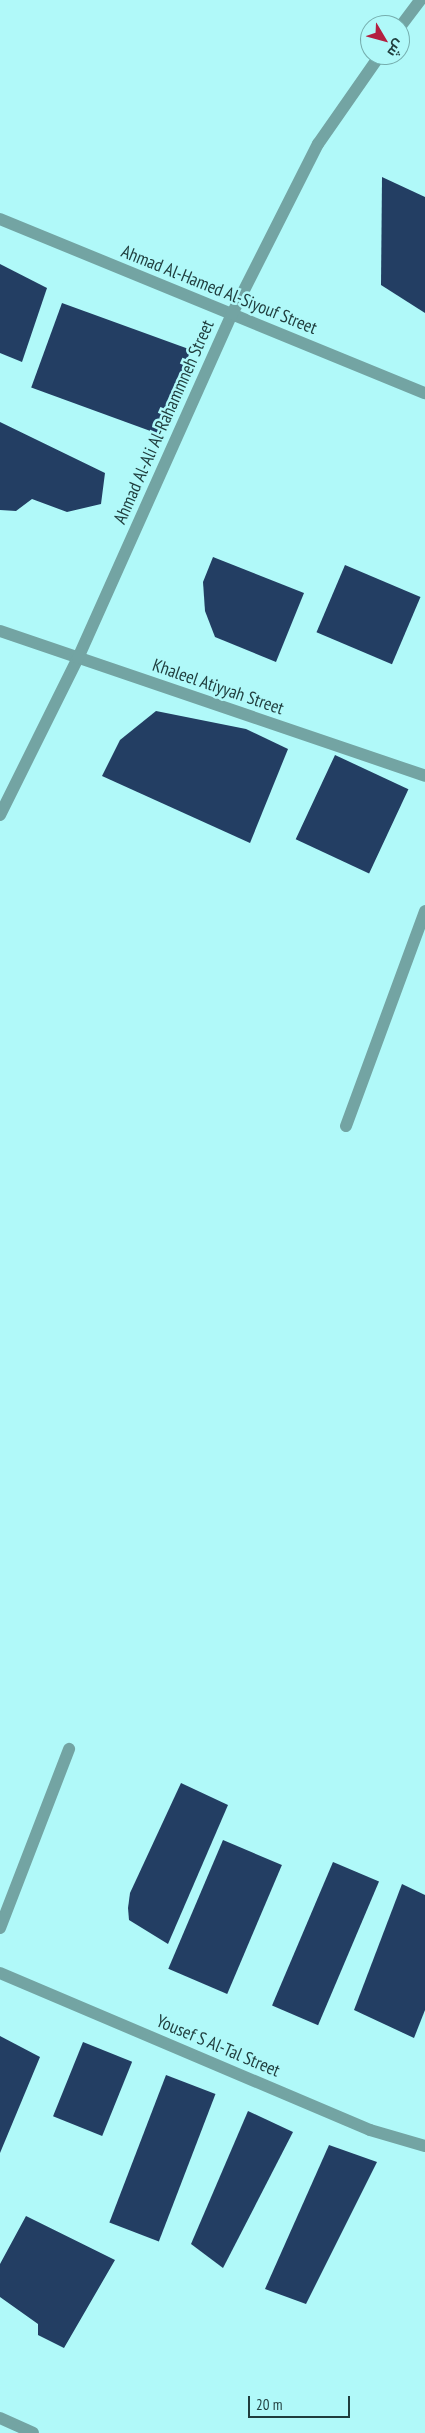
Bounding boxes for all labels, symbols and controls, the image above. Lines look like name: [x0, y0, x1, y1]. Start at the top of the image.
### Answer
north arrow: [360, 15, 410, 65]
text: ش: [384, 36, 409, 61]
street label: Ahmad Al-Hamed Al-Siyouf Street: [118, 241, 320, 339]
street label: Ahmad Al-Ali Al-Rahammneh Street: [109, 316, 219, 528]
street label: Khaleel Atiyyah Street: [149, 654, 287, 720]
street label: Yousef S Al-Tal Street: [153, 2010, 283, 2082]
scale bar: [250, 2386, 352, 2418]
text: 20 m: [256, 2395, 282, 2414]

